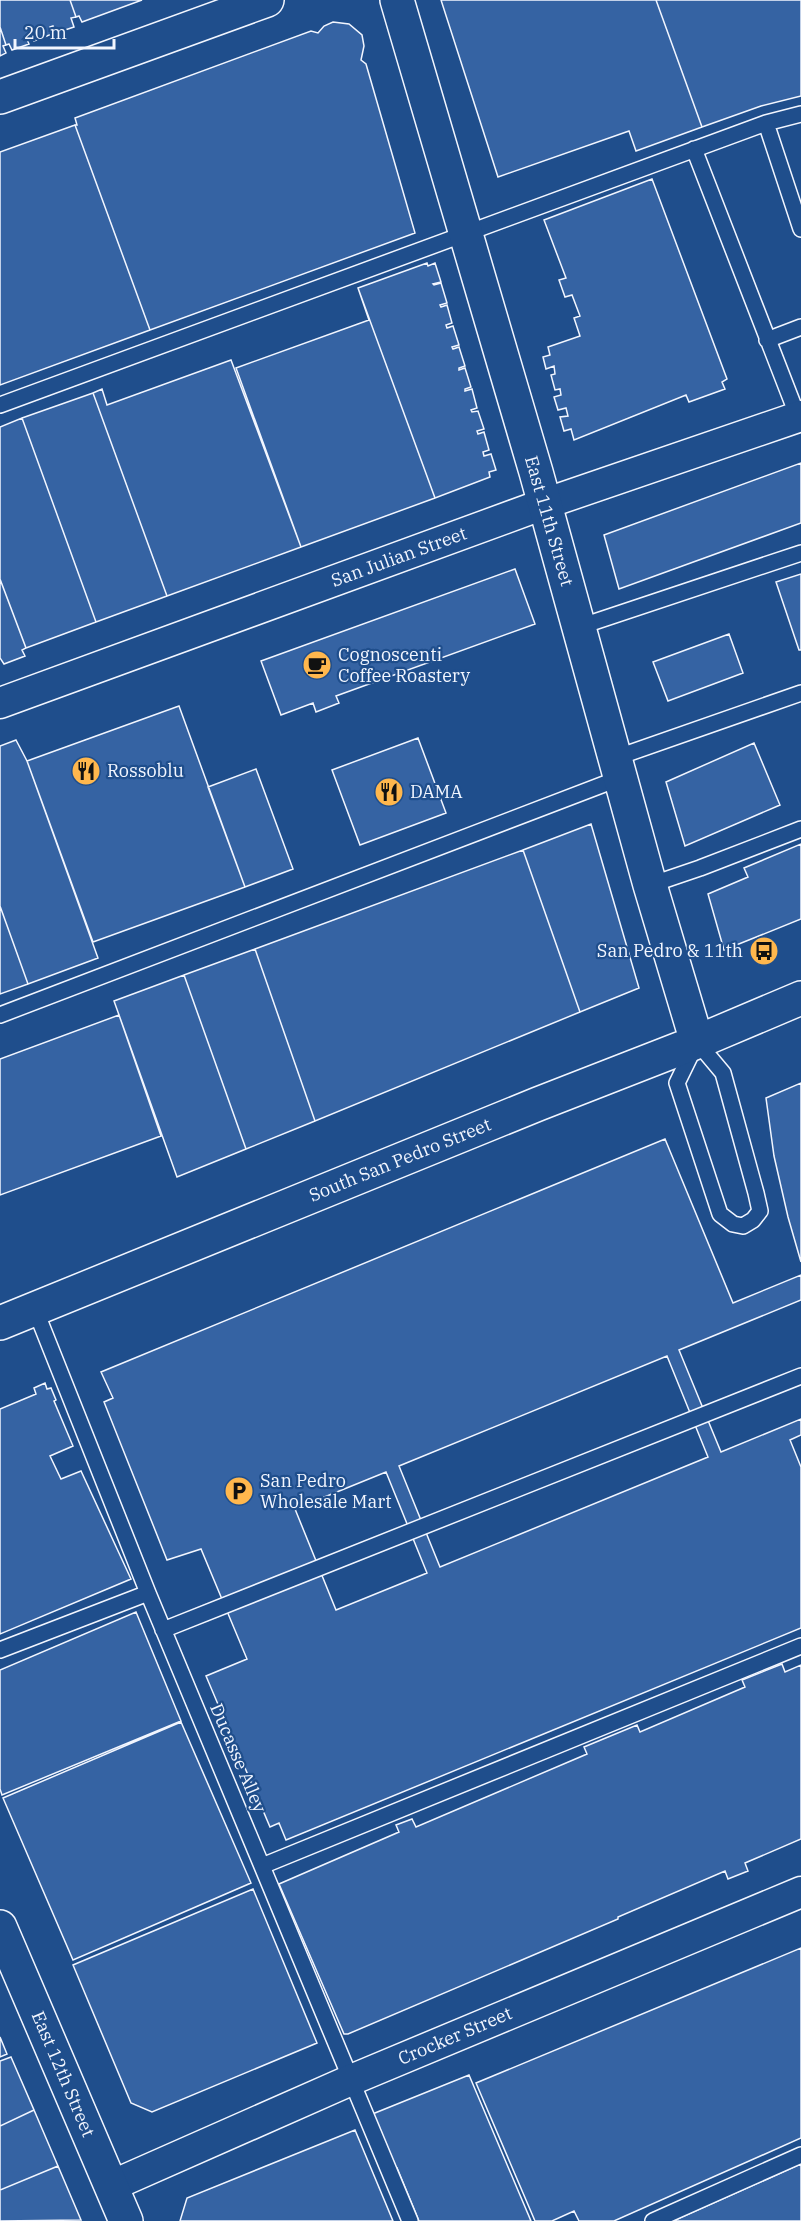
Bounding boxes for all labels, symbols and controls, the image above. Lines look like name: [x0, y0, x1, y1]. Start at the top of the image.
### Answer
scale bar: [15, 12, 114, 50]
text: 20 m: [24, 21, 67, 44]
street label: East 11th Street: [520, 453, 579, 589]
street label: San Julian Street: [328, 521, 470, 592]
place label: Cognoscenti Coffee Roastery: [338, 643, 470, 687]
cafe icon: Cognoscenti Coffee Roastery: [301, 649, 333, 681]
restaurant icon: Rossoblu: [70, 755, 102, 787]
place label: Rossoblu: [107, 759, 184, 782]
restaurant icon: DAMA: [373, 776, 405, 808]
place label: DAMA: [410, 780, 463, 803]
bus stop icon: San Pedro & 11th: [748, 935, 780, 967]
place label: San Pedro & 11th: [597, 939, 743, 962]
street label: South San Pedro Street: [305, 1112, 494, 1207]
place label: San Pedro Wholesale Mart: [260, 1469, 392, 1513]
parking icon: San Pedro Wholesale Mart: [223, 1475, 255, 1507]
street label: Ducasse Alley: [205, 1700, 272, 1816]
street label: Crocker Street: [394, 2001, 515, 2070]
street label: East 12th Street: [27, 2007, 100, 2140]

